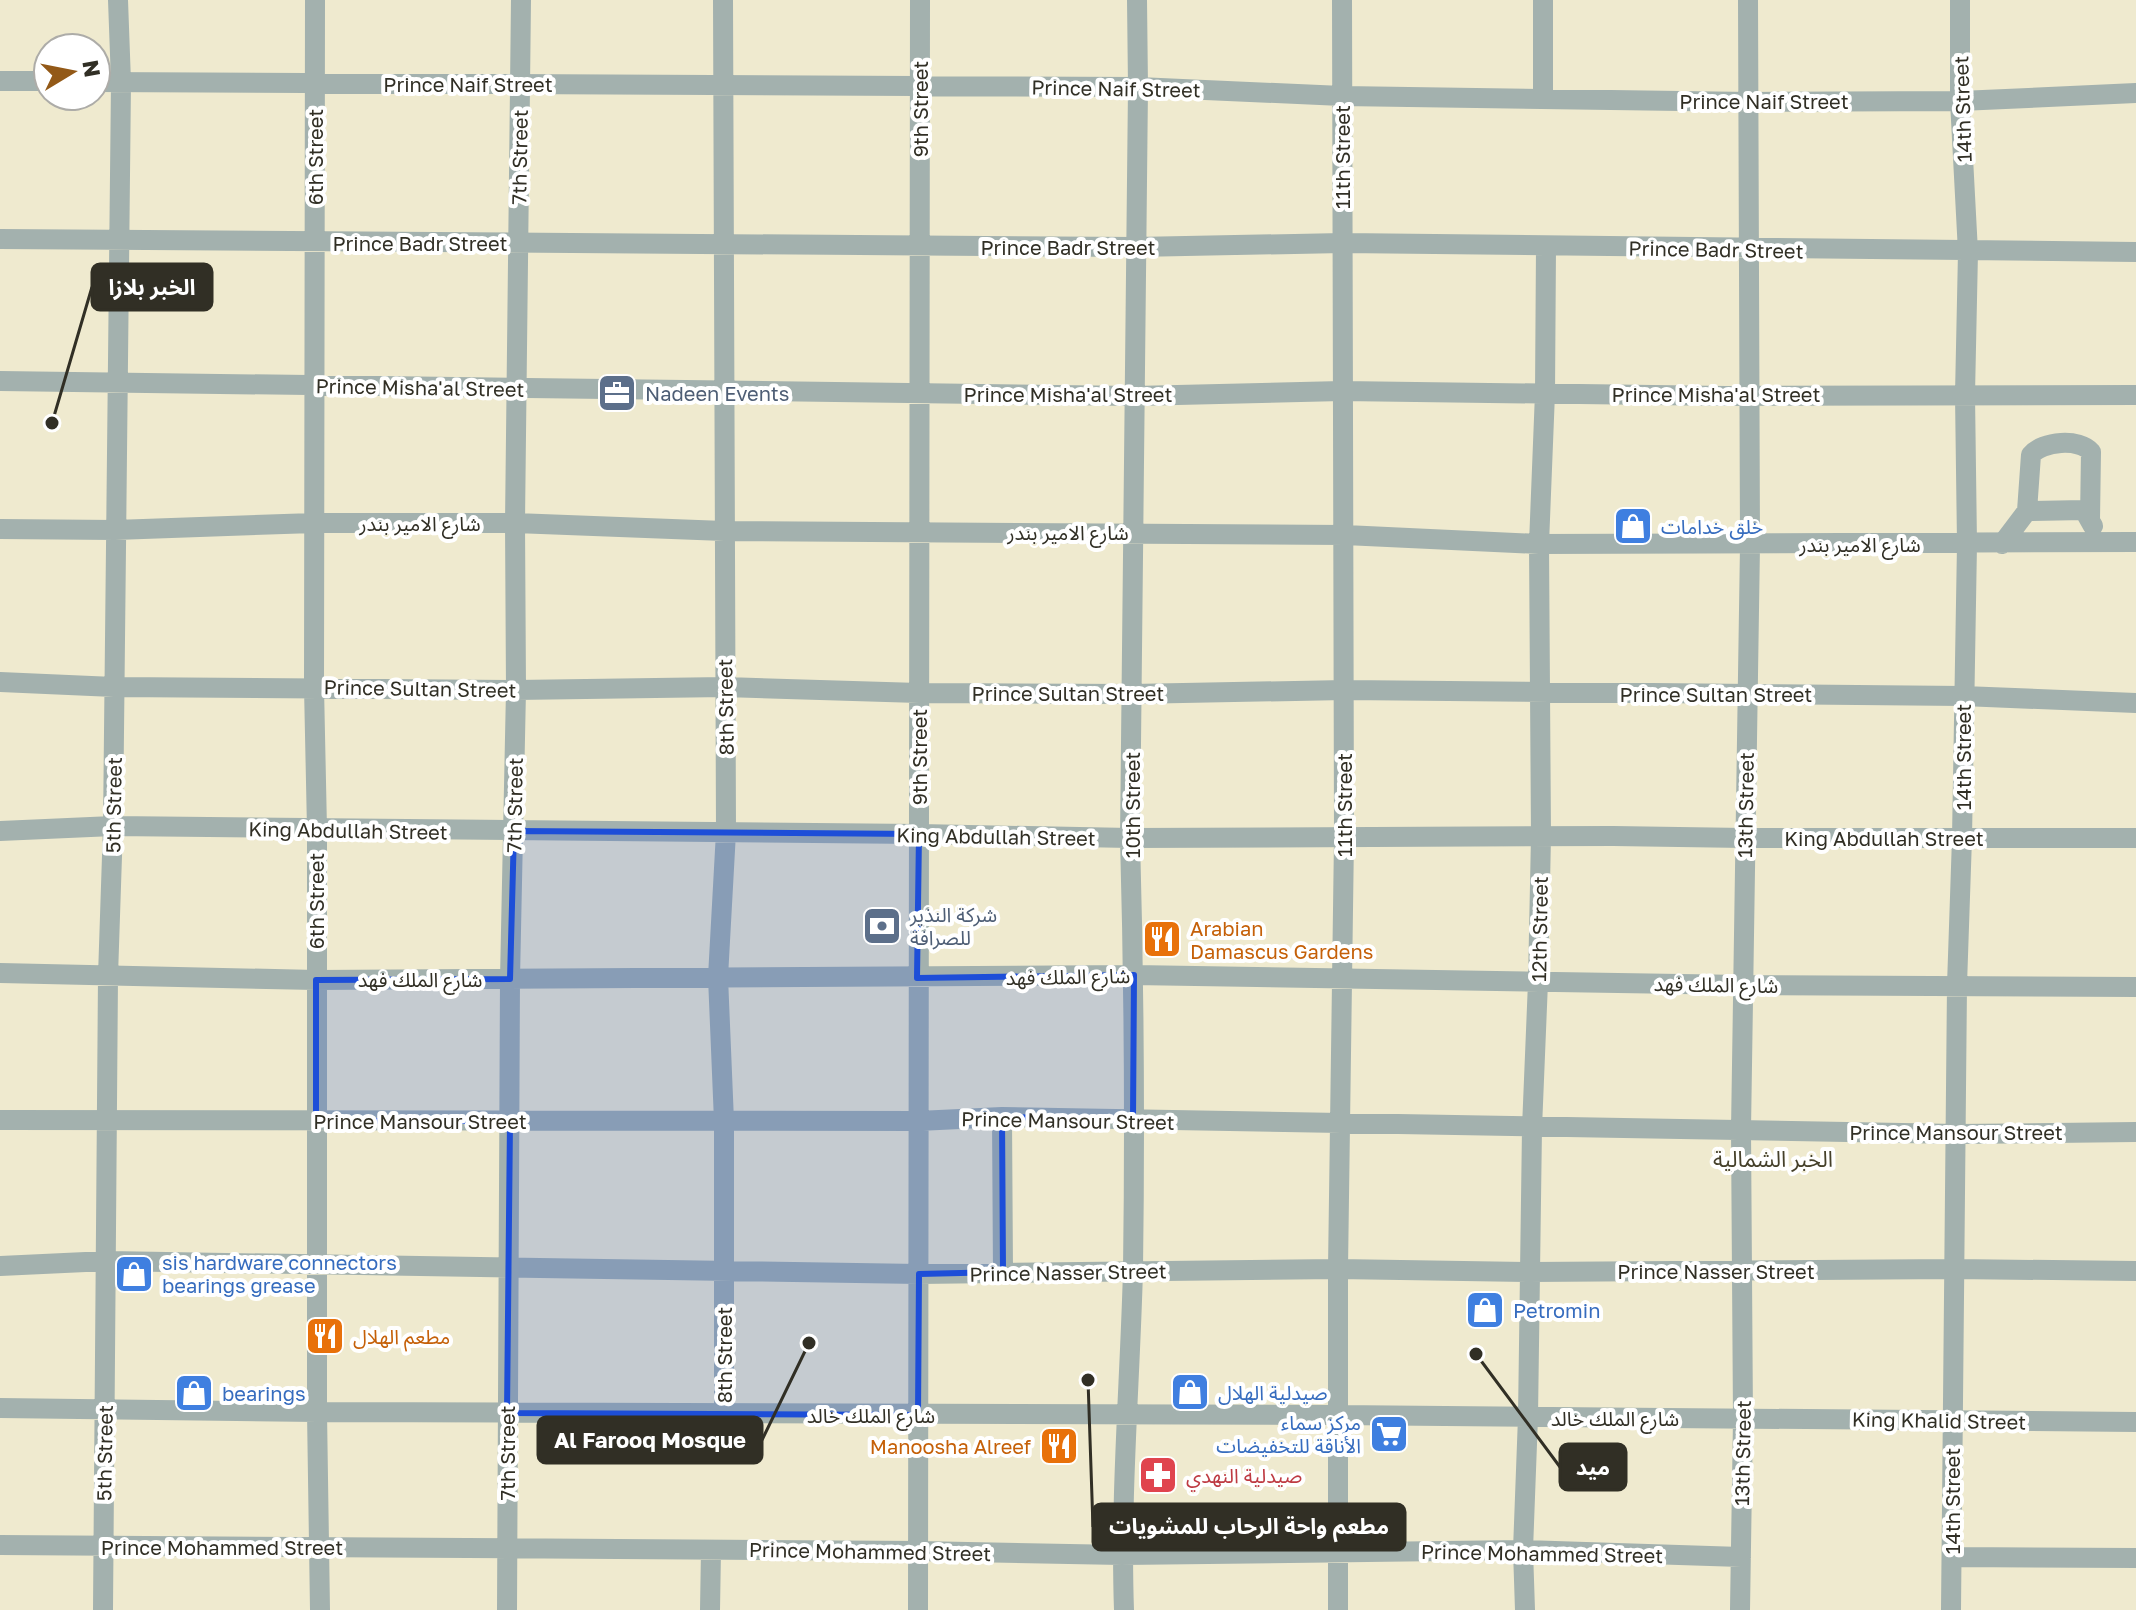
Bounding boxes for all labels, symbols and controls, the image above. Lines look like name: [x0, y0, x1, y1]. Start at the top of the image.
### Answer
north arrow: [32, 32, 112, 112]
street label: 14th Street: [1948, 55, 1976, 163]
text: N: [77, 58, 107, 79]
street label: 9th Street: [908, 61, 932, 157]
street label: Prince Naif Street: [383, 72, 553, 96]
street label: Prince Naif Street: [1031, 75, 1201, 101]
street label: Prince Naif Street: [1679, 89, 1849, 113]
street label: 11th Street: [1330, 105, 1354, 209]
street label: 6th Street: [303, 109, 327, 205]
street label: 7th Street: [506, 109, 532, 205]
street label: Prince Badr Street: [332, 231, 508, 255]
street label: Prince Badr Street: [980, 235, 1156, 259]
street label: Prince Badr Street: [1628, 235, 1804, 263]
callout: الخبر بلازا: [92, 264, 212, 310]
text: الخبر بلازا: [108, 273, 196, 301]
office icon: Nadeen Events: [596, 372, 638, 414]
street label: Prince Misha'al Street: [315, 373, 525, 401]
place label: Nadeen Events: [645, 381, 789, 405]
street label: Prince Misha'al Street: [964, 382, 1172, 406]
street label: Prince Misha'al Street: [1612, 382, 1820, 406]
shop icon: خلق خدامات: [1612, 505, 1654, 547]
street label: شارع الامير بندر: [358, 511, 481, 539]
place label: خلق خدامات: [1661, 514, 1763, 540]
street label: شارع الامير بندر: [1006, 520, 1129, 548]
street label: شارع الامير بندر: [1798, 532, 1921, 560]
street label: 8th Street: [712, 658, 738, 756]
street label: Prince Sultan Street: [323, 674, 517, 702]
street label: Prince Sultan Street: [972, 681, 1164, 705]
street label: Prince Sultan Street: [1620, 682, 1812, 706]
street label: 14th Street: [1951, 704, 1975, 810]
street label: 9th Street: [907, 709, 931, 805]
street label: 10th Street: [1120, 752, 1144, 858]
street label: 13th Street: [1732, 752, 1758, 858]
street label: 11th Street: [1332, 753, 1356, 857]
street label: 5th Street: [100, 757, 126, 853]
street label: 7th Street: [501, 757, 527, 853]
street label: King Abdullah Street: [248, 816, 448, 844]
street label: King Abdullah Street: [896, 822, 1096, 850]
street label: King Abdullah Street: [1784, 826, 1984, 850]
street label: 6th Street: [304, 853, 328, 949]
street label: 12th Street: [1526, 876, 1552, 982]
place label: شركة النذير للصرافة: [909, 902, 997, 950]
bank icon: شركة النذير للصرافة: [861, 905, 903, 947]
place label: Arabian Damascus Gardens: [1190, 916, 1373, 963]
restaurant icon: Arabian Damascus Gardens: [1141, 918, 1183, 960]
street label: شارع الملك فهد: [1005, 963, 1131, 993]
street label: شارع الملك فهد: [358, 967, 482, 995]
street label: شارع الملك فهد: [1653, 971, 1779, 1001]
street label: Prince Mansour Street: [961, 1106, 1175, 1134]
street label: Prince Mansour Street: [313, 1109, 527, 1133]
street label: Prince Mansour Street: [1849, 1120, 2063, 1144]
district label: الخبر الشمالية: [1713, 1145, 1833, 1172]
place label: sis hardware connectors bearings grease: [162, 1250, 397, 1297]
shop icon: sis hardware connectors bearings grease: [113, 1253, 155, 1295]
street label: Prince Nasser Street: [969, 1258, 1167, 1286]
street label: Prince Nasser Street: [1617, 1259, 1815, 1283]
shop icon: Petromin: [1464, 1289, 1506, 1331]
place label: Petromin: [1513, 1298, 1600, 1322]
street label: 8th Street: [712, 1307, 736, 1403]
restaurant icon: مطعم الهلال: [304, 1315, 346, 1357]
place label: مطعم الهلال: [353, 1324, 450, 1352]
shop icon: صيدلية الهلال: [1169, 1371, 1211, 1413]
shop icon: bearings: [173, 1372, 215, 1414]
place label: صيدلية الهلال: [1218, 1380, 1328, 1405]
place label: bearings: [222, 1381, 306, 1405]
street label: 13th Street: [1729, 1400, 1755, 1506]
street label: شارع الملك خالد: [807, 1403, 935, 1431]
street label: 5th Street: [91, 1405, 117, 1501]
street label: 7th Street: [495, 1405, 519, 1501]
street label: شارع الملك خالد: [1551, 1406, 1679, 1434]
street label: King Khalid Street: [1852, 1406, 2026, 1434]
place label: مركز سماء الأناقة للتخفيضات: [1216, 1410, 1361, 1457]
supermarket icon: مركز سماء الأناقة للتخفيضات: [1368, 1413, 1410, 1455]
callout: Al Farooq Mosque: [538, 1417, 762, 1463]
restaurant icon: Manoosha Alreef: [1038, 1425, 1080, 1467]
text: Al Farooq Mosque: [554, 1426, 746, 1453]
place label: Manoosha Alreef: [870, 1434, 1031, 1458]
callout: ميد: [1560, 1444, 1626, 1490]
street label: 14th Street: [1940, 1448, 1964, 1554]
text: ميد: [1576, 1453, 1610, 1480]
pharmacy icon: صيدلية النهدي: [1137, 1454, 1179, 1496]
place label: صيدلية النهدي: [1186, 1463, 1302, 1492]
callout: مطعم واحة الرحاب للمشويات: [1093, 1504, 1405, 1550]
text: مطعم واحة الرحاب للمشويات: [1109, 1512, 1389, 1543]
street label: Prince Mohammed Street: [101, 1535, 343, 1559]
street label: Prince Mohammed Street: [749, 1537, 991, 1565]
street label: Prince Mohammed Street: [1421, 1539, 1663, 1567]

